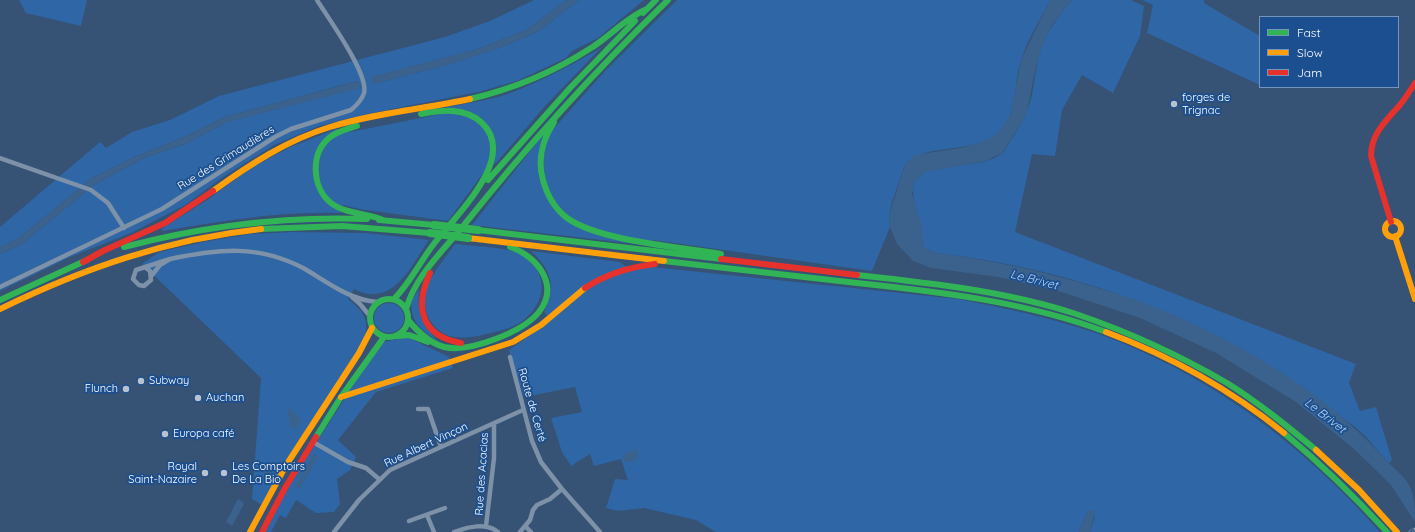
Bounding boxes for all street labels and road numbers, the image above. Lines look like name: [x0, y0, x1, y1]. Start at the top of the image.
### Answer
street label: Rue des Grimaudières: [175, 123, 277, 193]
street label: Route de Certé: [515, 366, 549, 444]
street label: Rue Albert Vinçon: [382, 420, 470, 470]
street label: Rue des Acacias: [473, 432, 491, 516]

